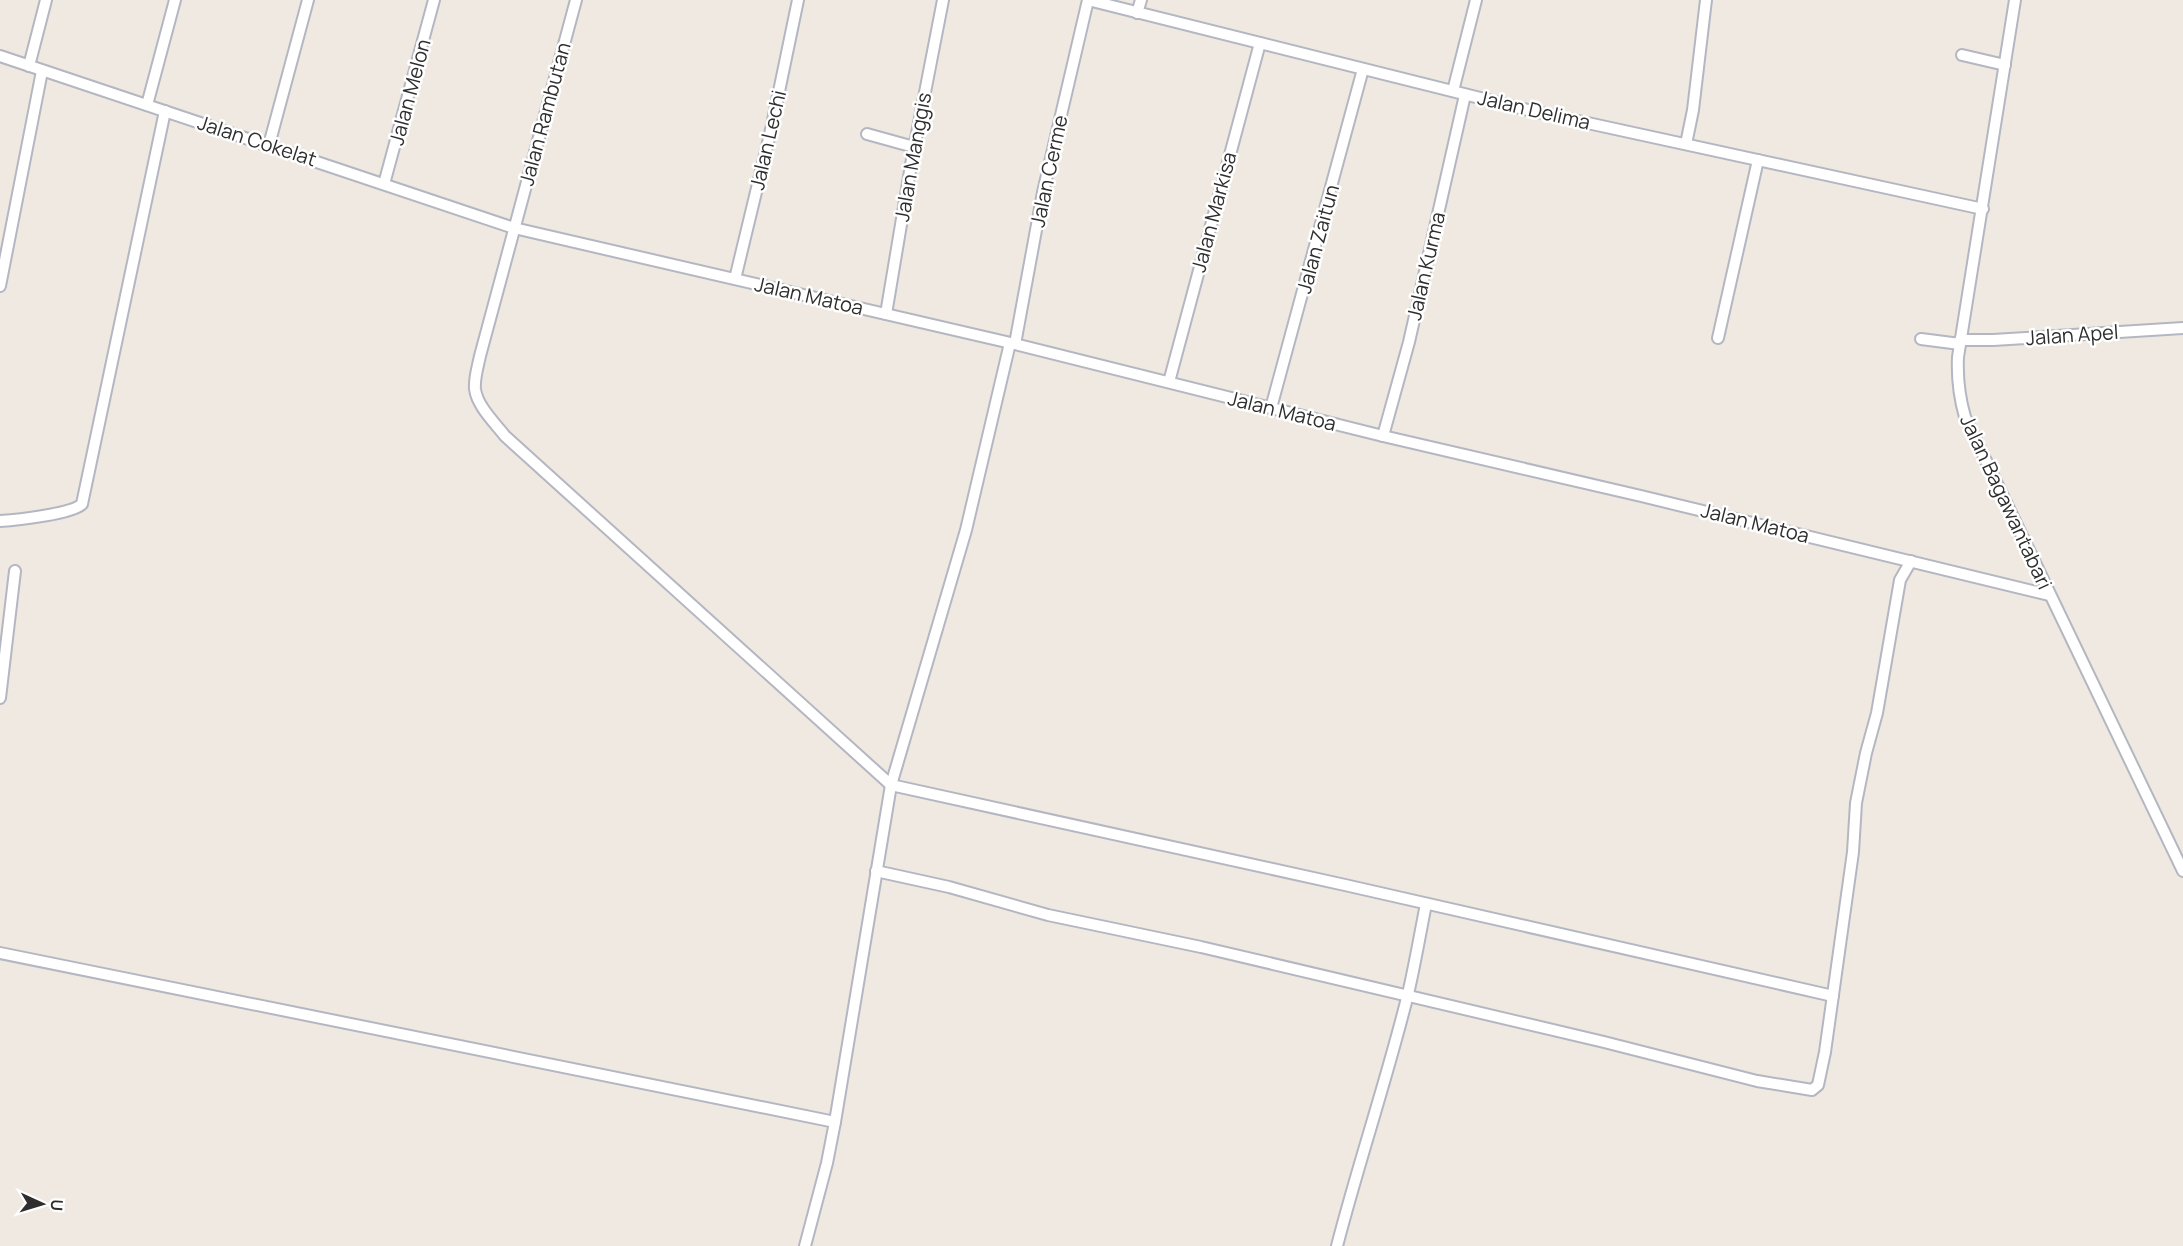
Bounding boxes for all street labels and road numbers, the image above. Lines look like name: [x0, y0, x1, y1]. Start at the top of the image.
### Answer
street label: Jalan Melon: [382, 36, 437, 148]
street label: Jalan Rambutan: [512, 39, 577, 189]
street label: Jalan Delima: [1475, 83, 1593, 136]
street label: Jalan Lechi: [743, 87, 792, 192]
street label: Jalan Manggis: [888, 90, 937, 224]
street label: Jalan Cokelat: [194, 109, 320, 172]
street label: Jalan Cerme: [1023, 112, 1074, 229]
street label: Jalan Markisa: [1185, 149, 1243, 275]
street label: Jalan Zaitun: [1290, 181, 1345, 296]
street label: Jalan Kurma: [1400, 209, 1451, 323]
street label: Jalan Matoa: [752, 270, 866, 321]
street label: Jalan Apel: [2025, 318, 2119, 351]
street label: Jalan Matoa: [1225, 384, 1339, 437]
street label: Jalan Bagawantabari: [1954, 410, 2059, 593]
street label: Jalan Matoa: [1698, 496, 1812, 549]

